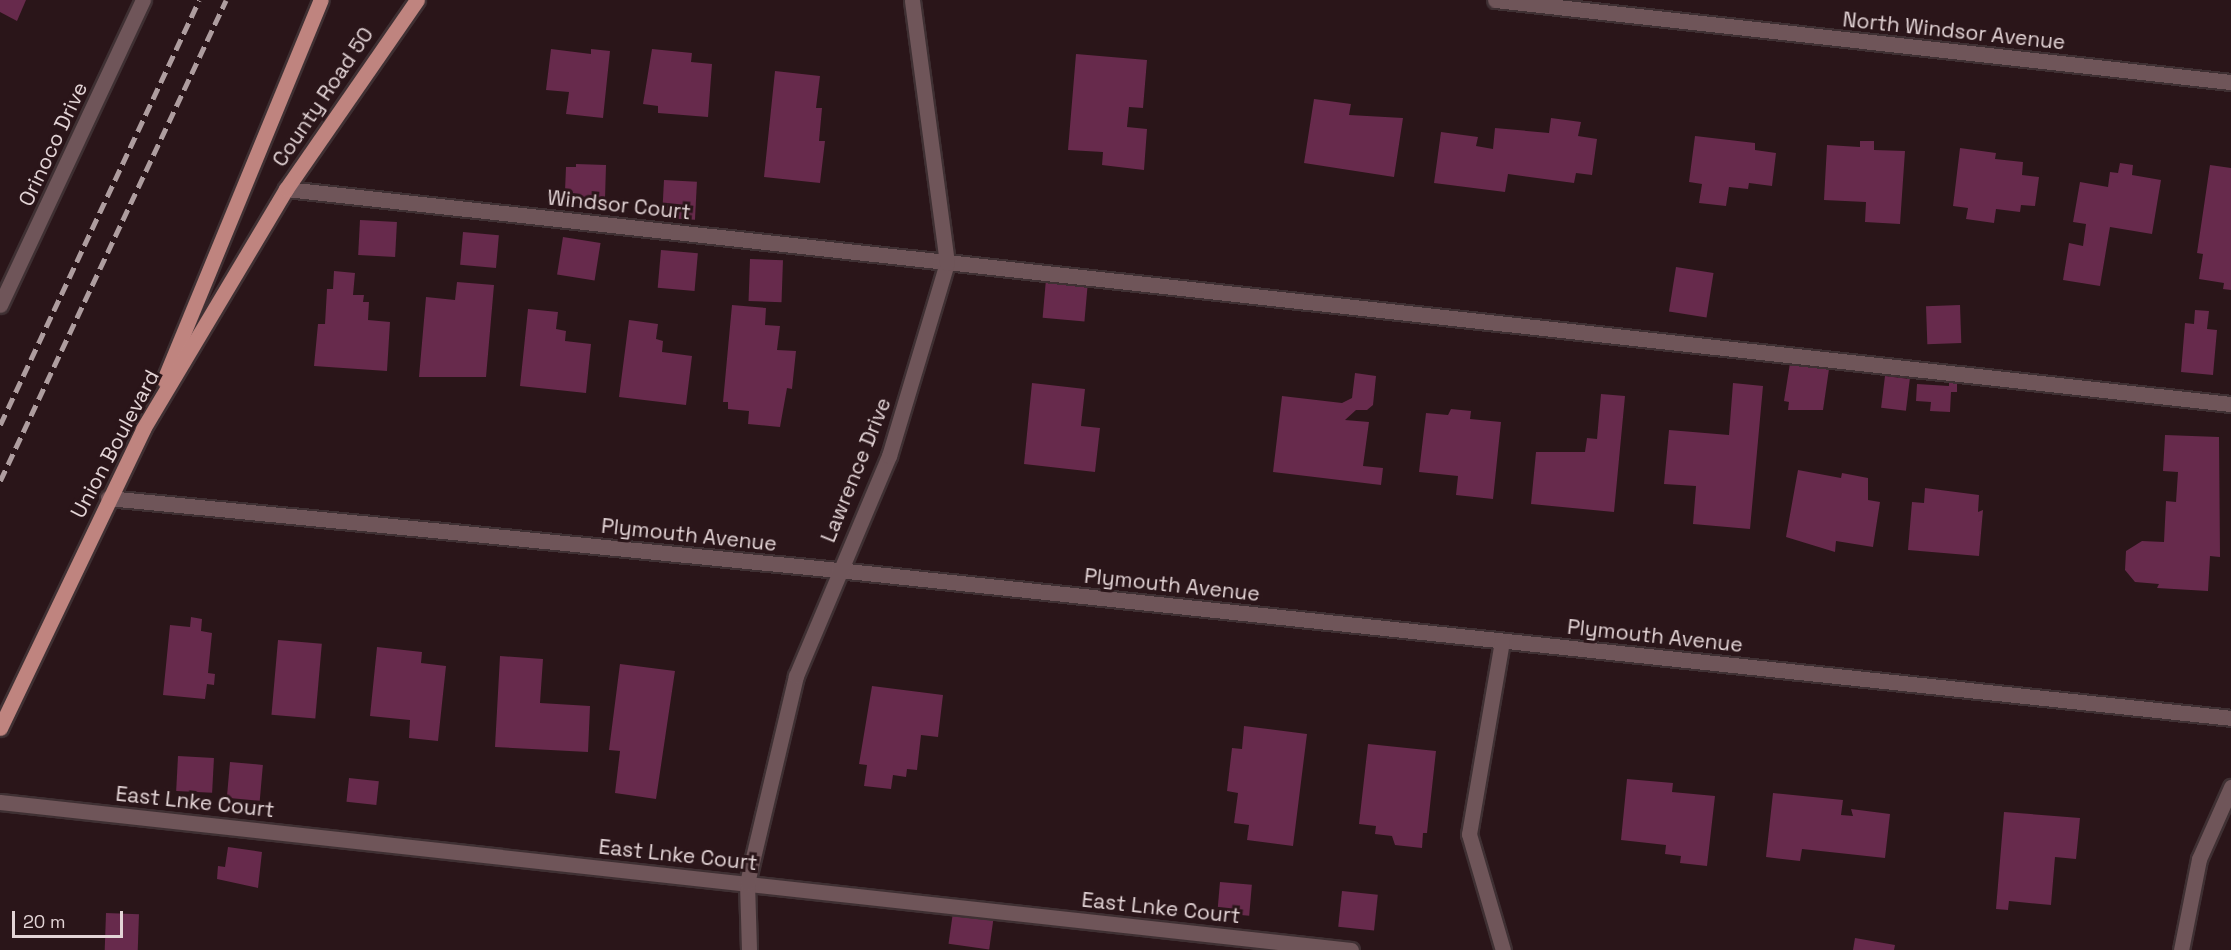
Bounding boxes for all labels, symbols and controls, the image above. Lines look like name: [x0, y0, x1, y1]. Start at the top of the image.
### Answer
street label: North Windsor Avenue: [1841, 7, 2067, 55]
street label: County Road 50: [267, 22, 379, 172]
street label: Orinoco Drive: [13, 78, 93, 210]
street label: Windsor Court: [546, 185, 692, 225]
street label: Union Boulevard: [65, 366, 165, 522]
street label: Lawrence Drive: [816, 394, 896, 546]
street label: Plymouth Avenue: [600, 513, 778, 557]
street label: Plymouth Avenue: [1083, 563, 1261, 607]
street label: Plymouth Avenue: [1566, 614, 1744, 658]
street label: East Lnke Court: [114, 781, 276, 823]
street label: East Lnke Court: [597, 834, 759, 876]
street label: East Lnke Court: [1080, 887, 1242, 929]
scale bar: [15, 899, 126, 937]
text: 20 m: [23, 910, 66, 933]

